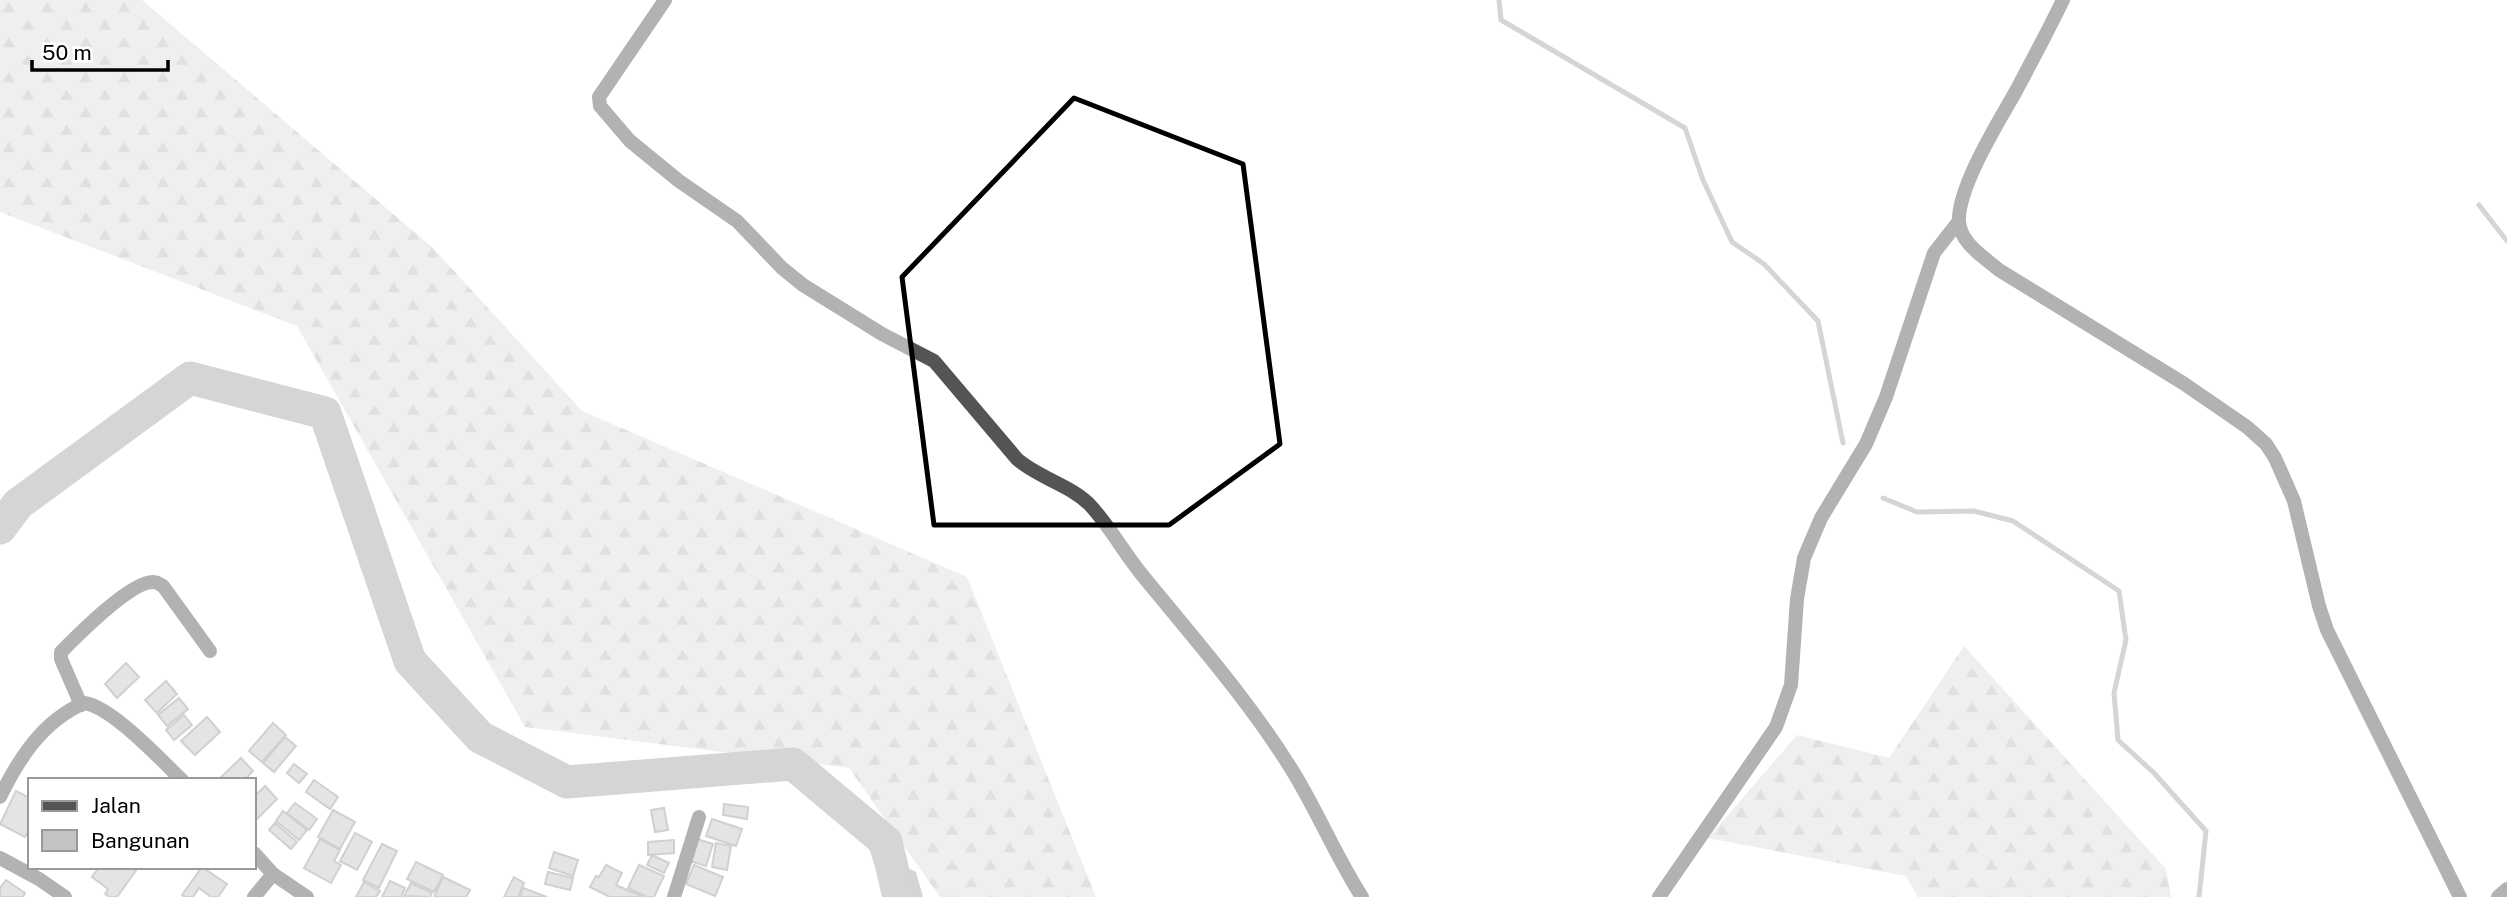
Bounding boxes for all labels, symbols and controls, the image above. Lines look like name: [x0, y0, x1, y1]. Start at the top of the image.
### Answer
scale bar: [32, 28, 168, 72]
text: 50 m: [42, 40, 92, 65]
legend: [28, 778, 256, 869]
text: Jalan: [91, 793, 141, 818]
text: Bangunan: [91, 828, 190, 853]

